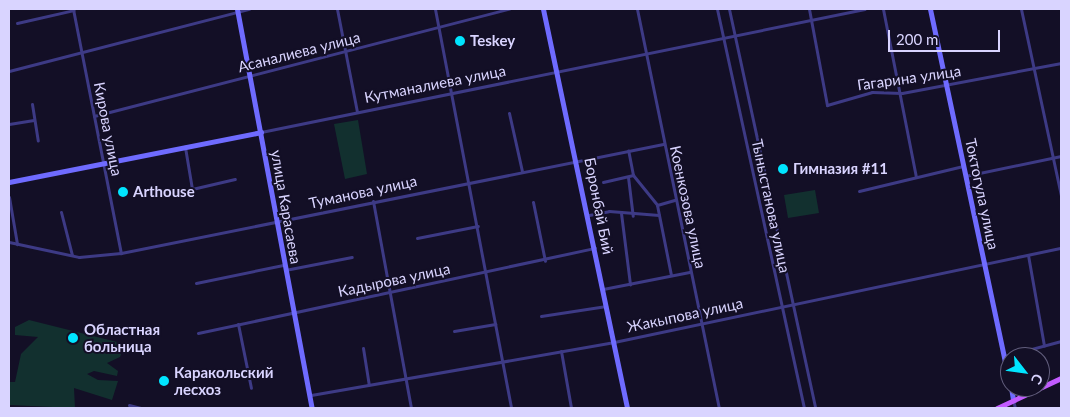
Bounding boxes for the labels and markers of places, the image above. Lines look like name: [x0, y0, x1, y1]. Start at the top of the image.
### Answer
place label: Teskey: [470, 32, 515, 50]
marker: Teskey: [454, 35, 466, 47]
place label: Гимназия #11: [793, 160, 888, 178]
marker: Гимназия #11: [777, 163, 789, 175]
place label: Arthouse: [133, 183, 195, 201]
marker: Arthouse: [117, 186, 129, 198]
place label: Областная больница: [84, 320, 160, 355]
marker: Областная больница: [66, 331, 80, 345]
place label: Каракольский лесхоз: [174, 363, 273, 398]
marker: Каракольский лесхоз: [158, 375, 170, 387]

